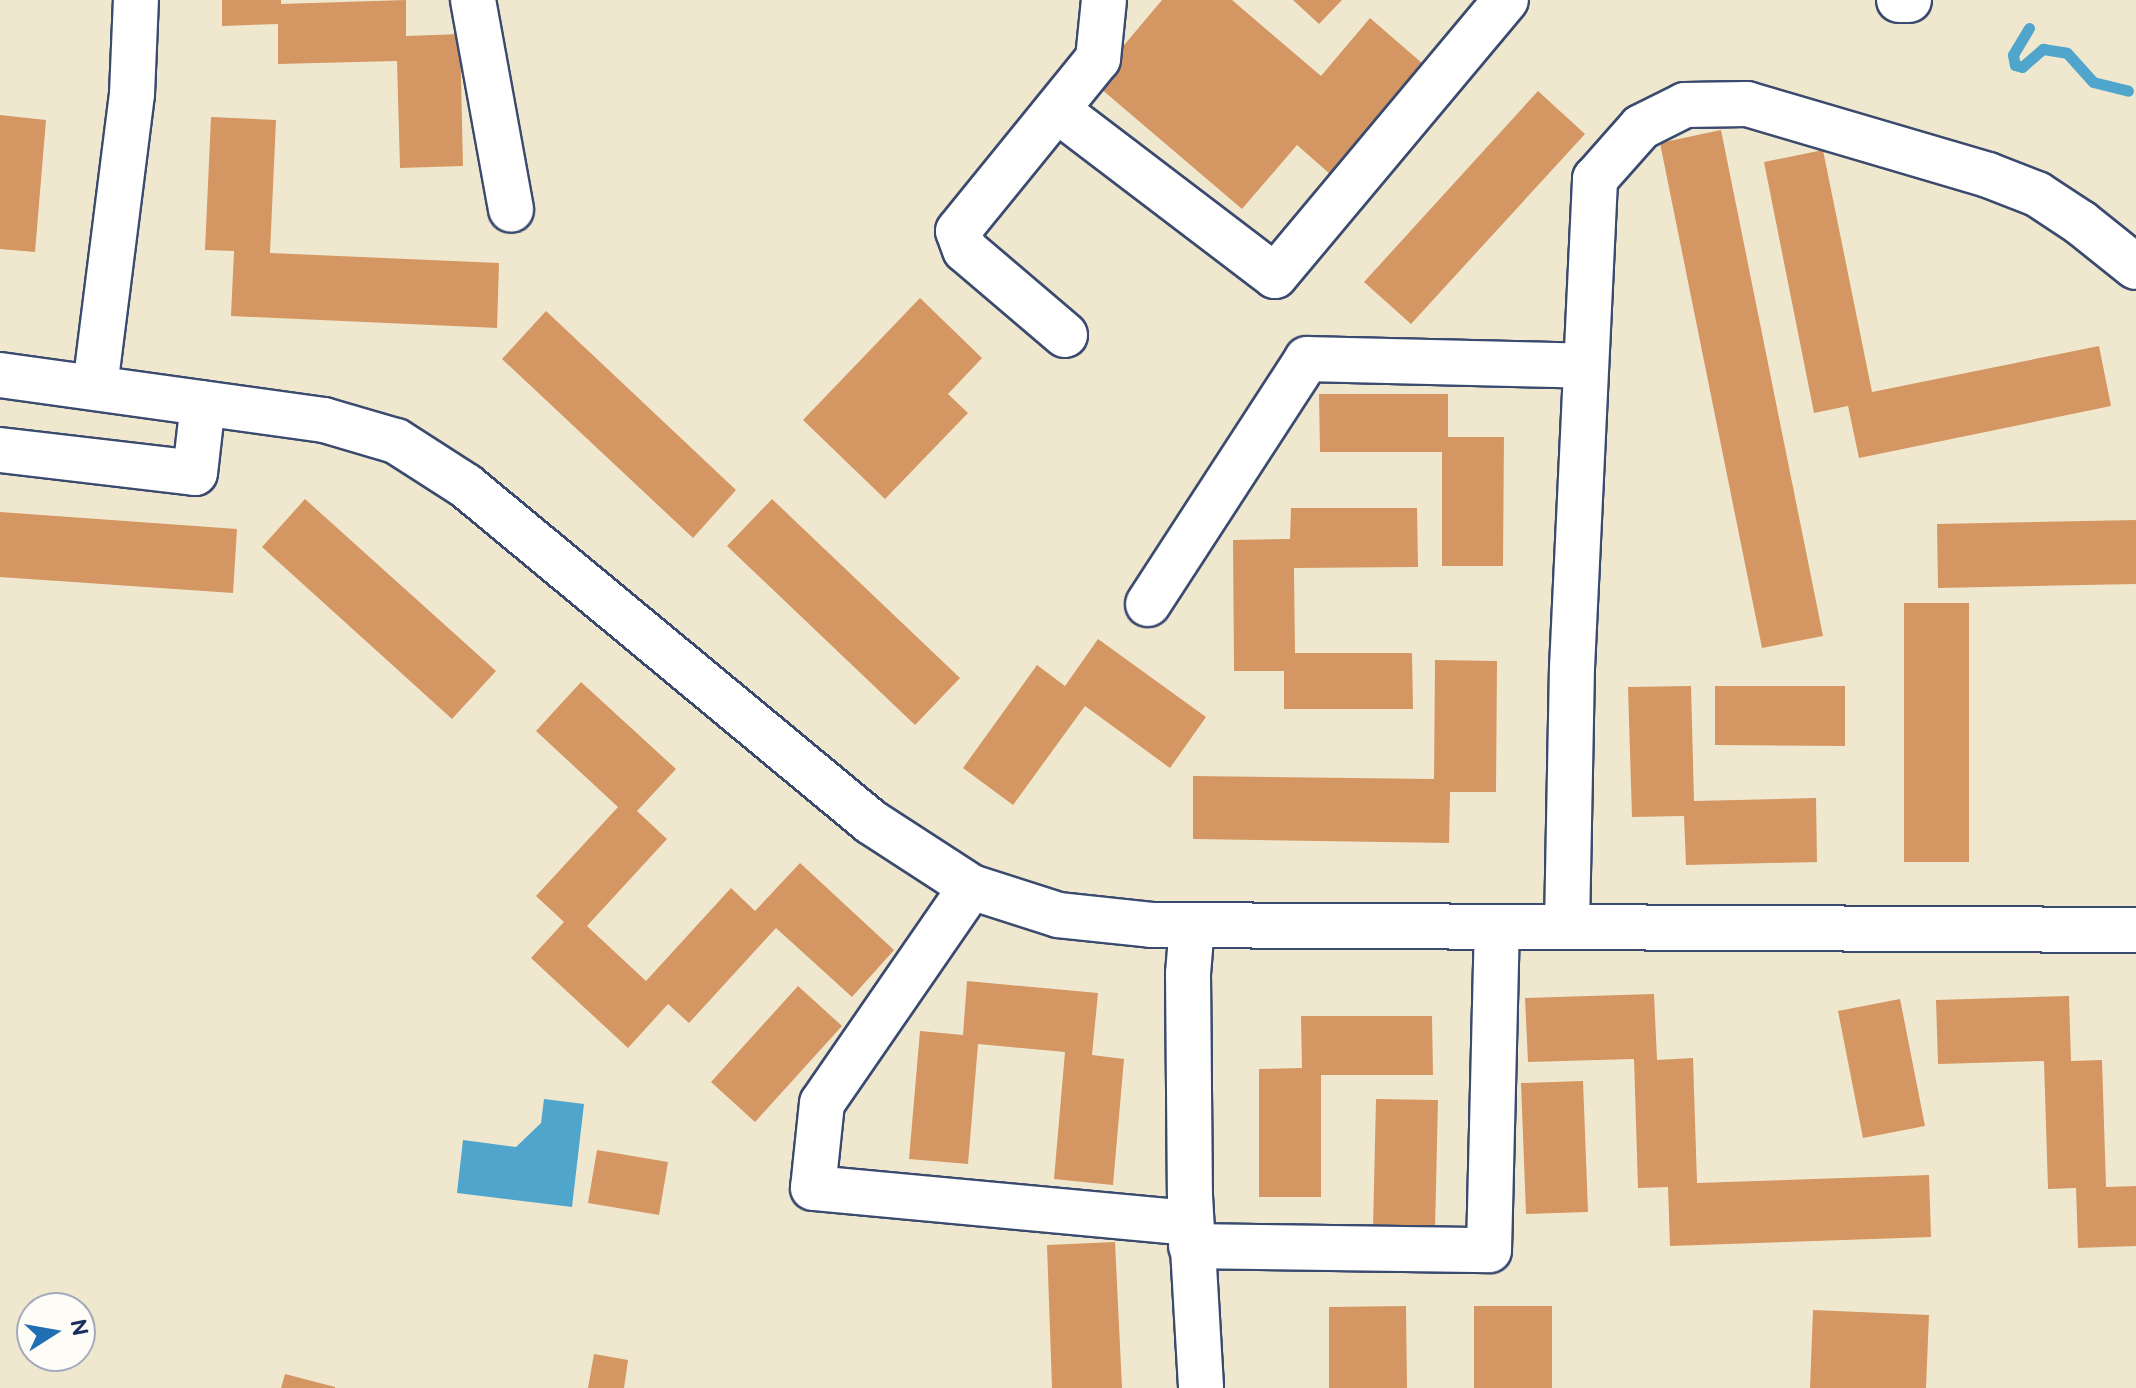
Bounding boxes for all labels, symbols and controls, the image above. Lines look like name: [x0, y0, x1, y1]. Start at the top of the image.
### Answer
north arrow: [16, 1292, 96, 1372]
text: N: [63, 1317, 93, 1338]

